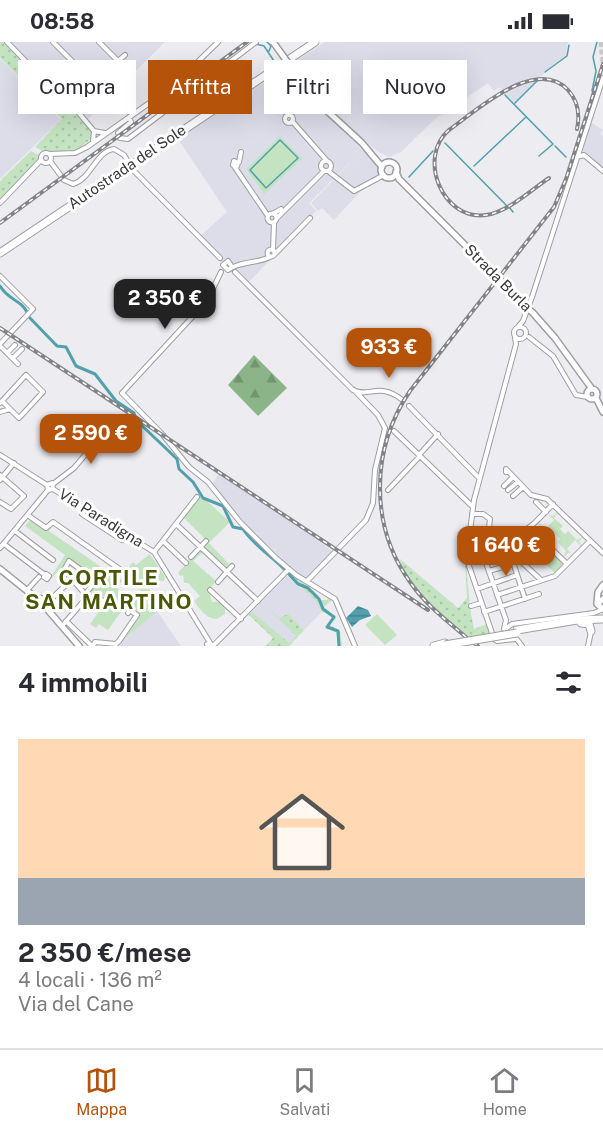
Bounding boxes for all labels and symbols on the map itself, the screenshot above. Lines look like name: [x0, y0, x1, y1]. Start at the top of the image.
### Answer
street label: Autostrada del Sole: [65, 121, 189, 212]
street label: Strada Burla: [461, 241, 535, 315]
pin: 2 350 €: [110, 279, 220, 330]
pin: 933 €: [347, 328, 431, 379]
pin: 2 590 €: [36, 414, 146, 465]
street label: Via Paradigna: [56, 485, 147, 550]
pin: 1 640 €: [451, 526, 561, 577]
district label: CORTILE SAN MARTINO: [25, 565, 193, 614]

